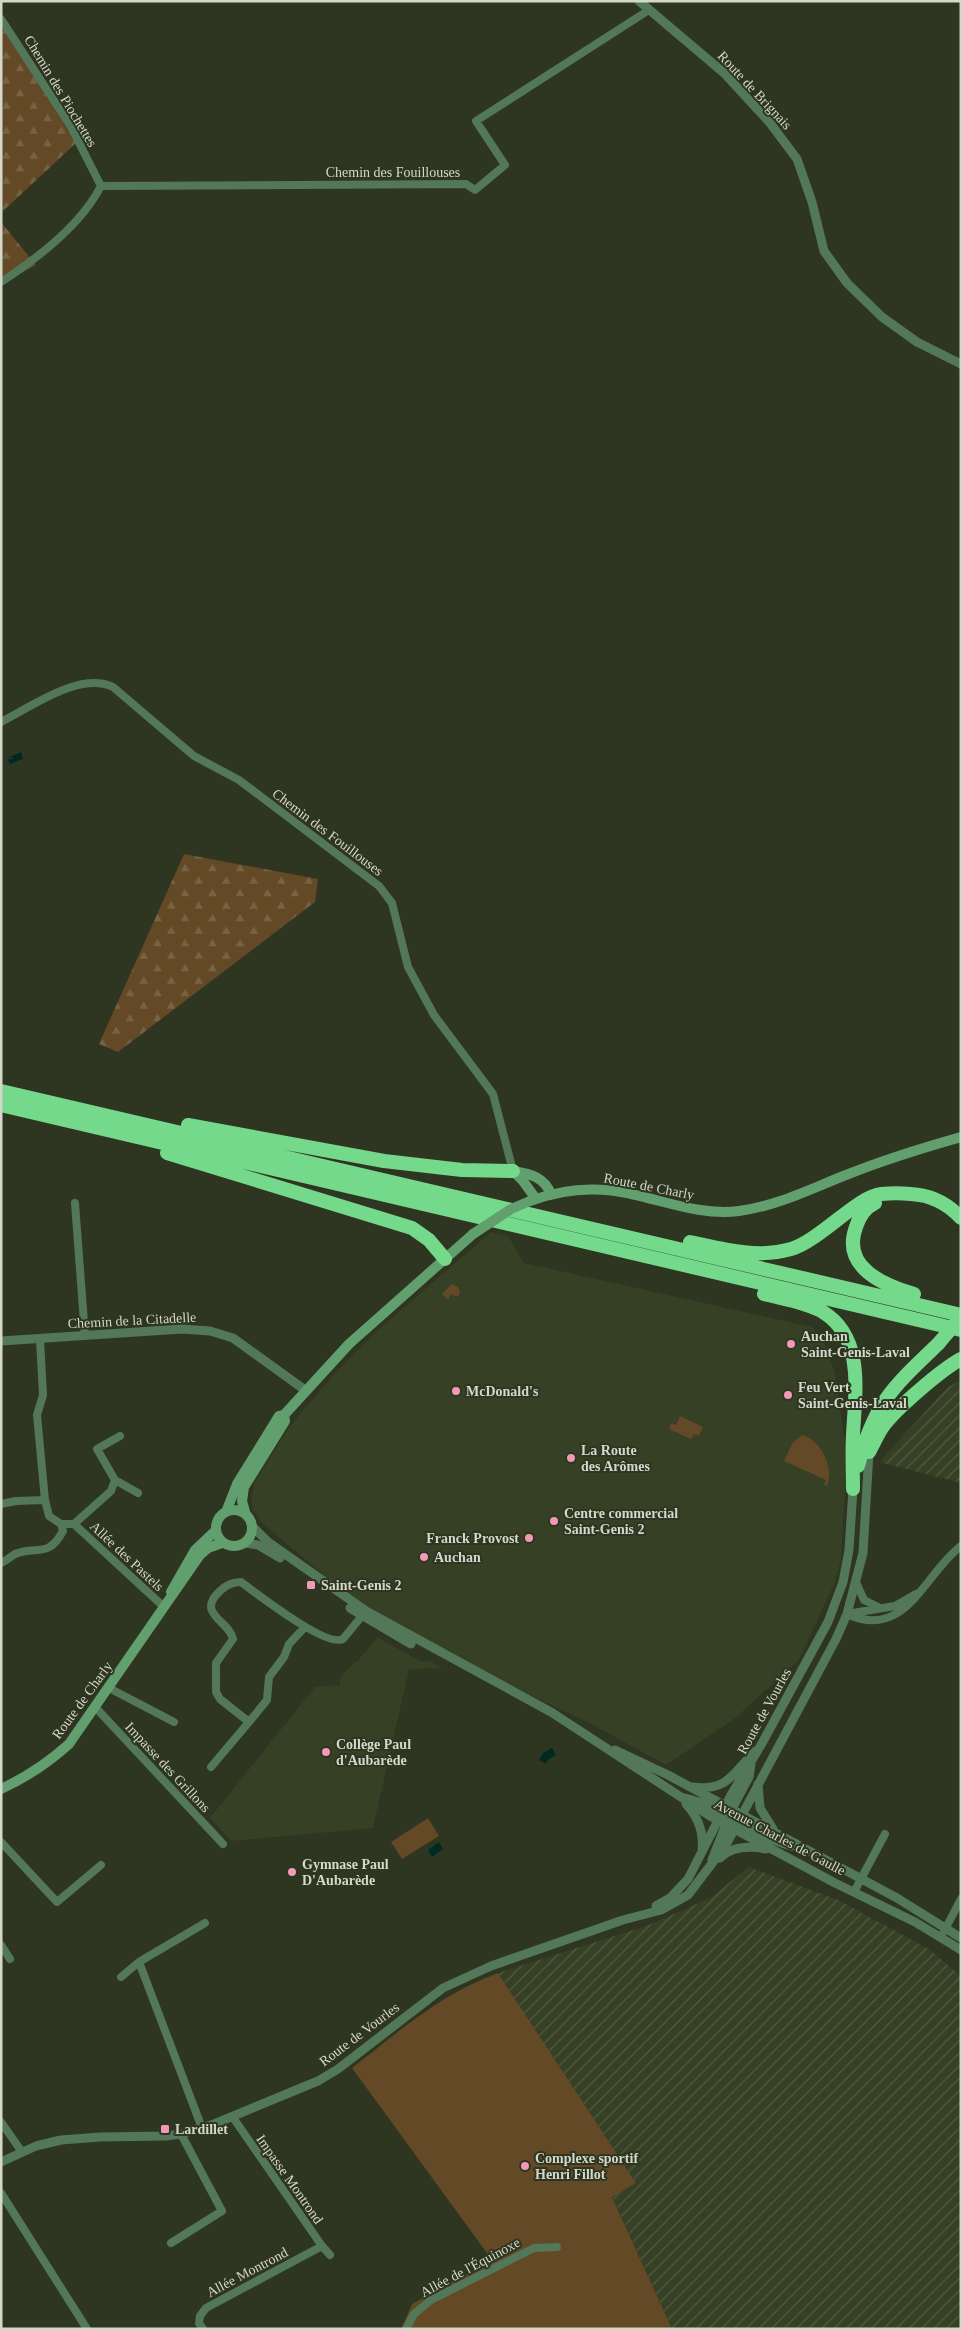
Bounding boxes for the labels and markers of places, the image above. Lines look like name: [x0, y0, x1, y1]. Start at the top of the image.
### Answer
place label: Auchan Saint-Genis-Laval: [801, 1329, 910, 1360]
marker: Auchan Saint-Genis-Laval: [785, 1338, 797, 1350]
place label: Feu Vert Saint-Genis-Laval: [798, 1380, 907, 1411]
place label: McDonald's: [466, 1384, 539, 1399]
marker: McDonald's: [450, 1385, 462, 1397]
marker: Feu Vert Saint-Genis-Laval: [782, 1389, 794, 1401]
place label: La Route des Arômes: [581, 1443, 650, 1474]
marker: La Route des Arômes: [565, 1452, 577, 1464]
place label: Centre commercial Saint-Genis 2: [564, 1506, 678, 1537]
marker: Centre commercial Saint-Genis 2: [548, 1515, 560, 1527]
place label: Franck Provost: [426, 1531, 519, 1546]
marker: Franck Provost: [523, 1532, 535, 1544]
place label: Auchan: [434, 1550, 481, 1565]
marker: Auchan: [418, 1551, 430, 1563]
place label: Saint-Genis 2: [321, 1578, 402, 1593]
marker: Saint-Genis 2: [305, 1579, 317, 1591]
place label: Collège Paul d'Aubarède: [336, 1737, 411, 1768]
marker: Collège Paul d'Aubarède: [320, 1746, 332, 1758]
place label: Gymnase Paul D'Aubarède: [302, 1857, 389, 1888]
marker: Gymnase Paul D'Aubarède: [286, 1866, 298, 1878]
place label: Lardillet: [175, 2122, 228, 2137]
marker: Lardillet: [159, 2123, 171, 2135]
place label: Complexe sportif Henri Fillot: [535, 2151, 638, 2182]
marker: Complexe sportif Henri Fillot: [519, 2160, 531, 2172]

